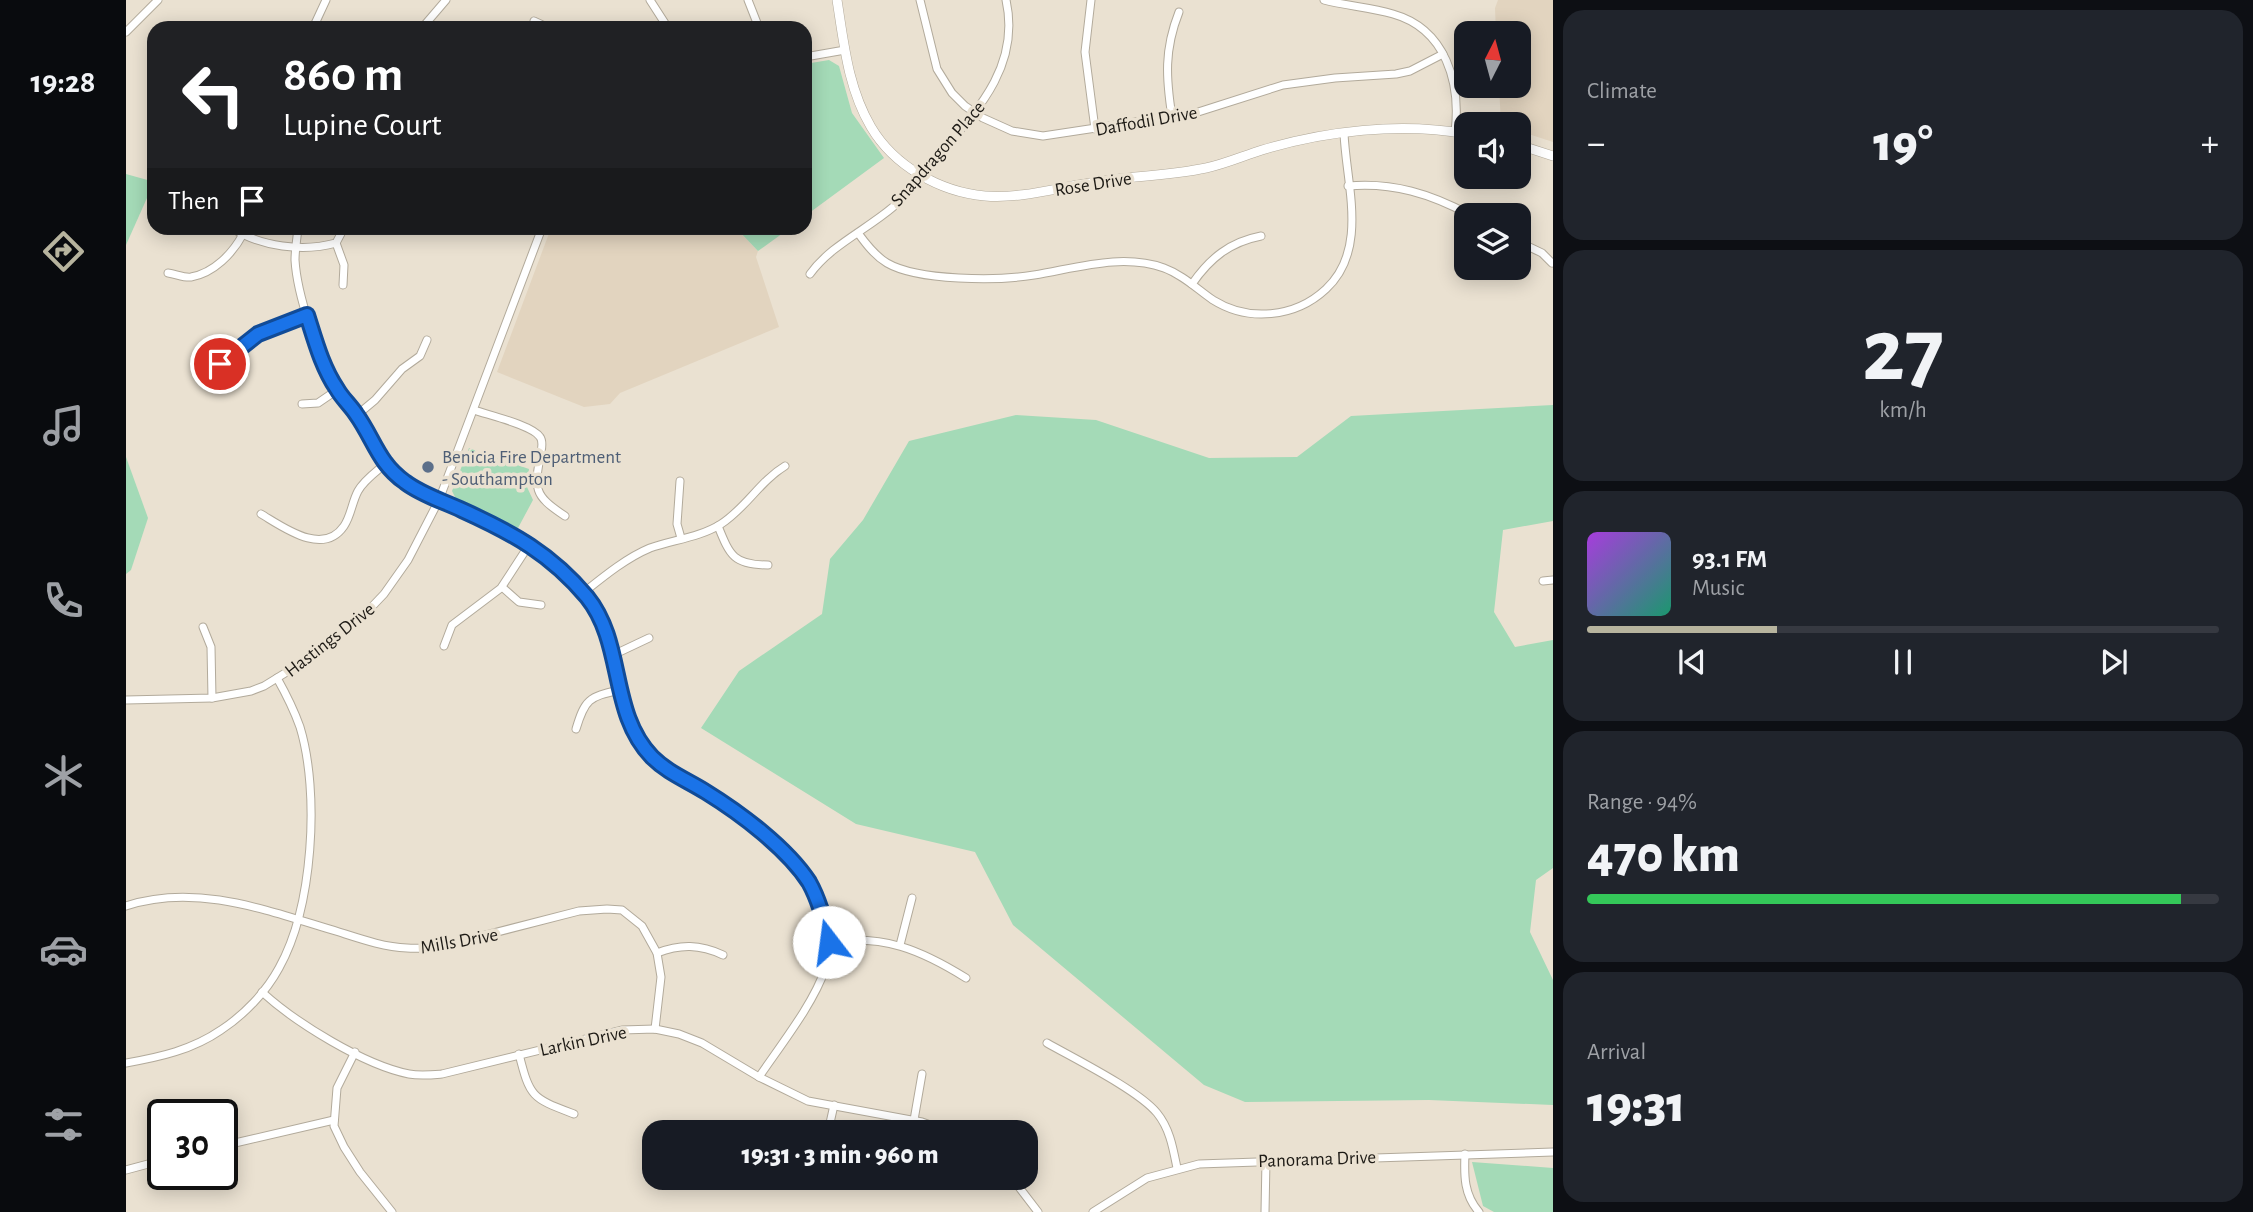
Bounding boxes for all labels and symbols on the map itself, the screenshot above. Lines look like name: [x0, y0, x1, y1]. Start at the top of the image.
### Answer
north arrow: [1454, 21, 1531, 98]
street label: Snapdragon Place: [888, 98, 989, 210]
street label: Daffodil Drive: [1094, 103, 1199, 140]
street label: Rose Drive: [1053, 169, 1133, 200]
pin: [190, 334, 250, 394]
place label: Benicia Fire Department - Southampton: [442, 448, 621, 489]
marker: Benicia Fire Department - Southampton: [420, 459, 436, 475]
street label: Hastings Drive: [282, 600, 378, 681]
position arrow: [792, 905, 866, 979]
street label: Mills Drive: [419, 925, 500, 958]
street label: Larkin Drive: [538, 1023, 629, 1060]
speed limit sign: 30: [147, 1099, 238, 1190]
street label: Panorama Drive: [1258, 1148, 1376, 1171]

